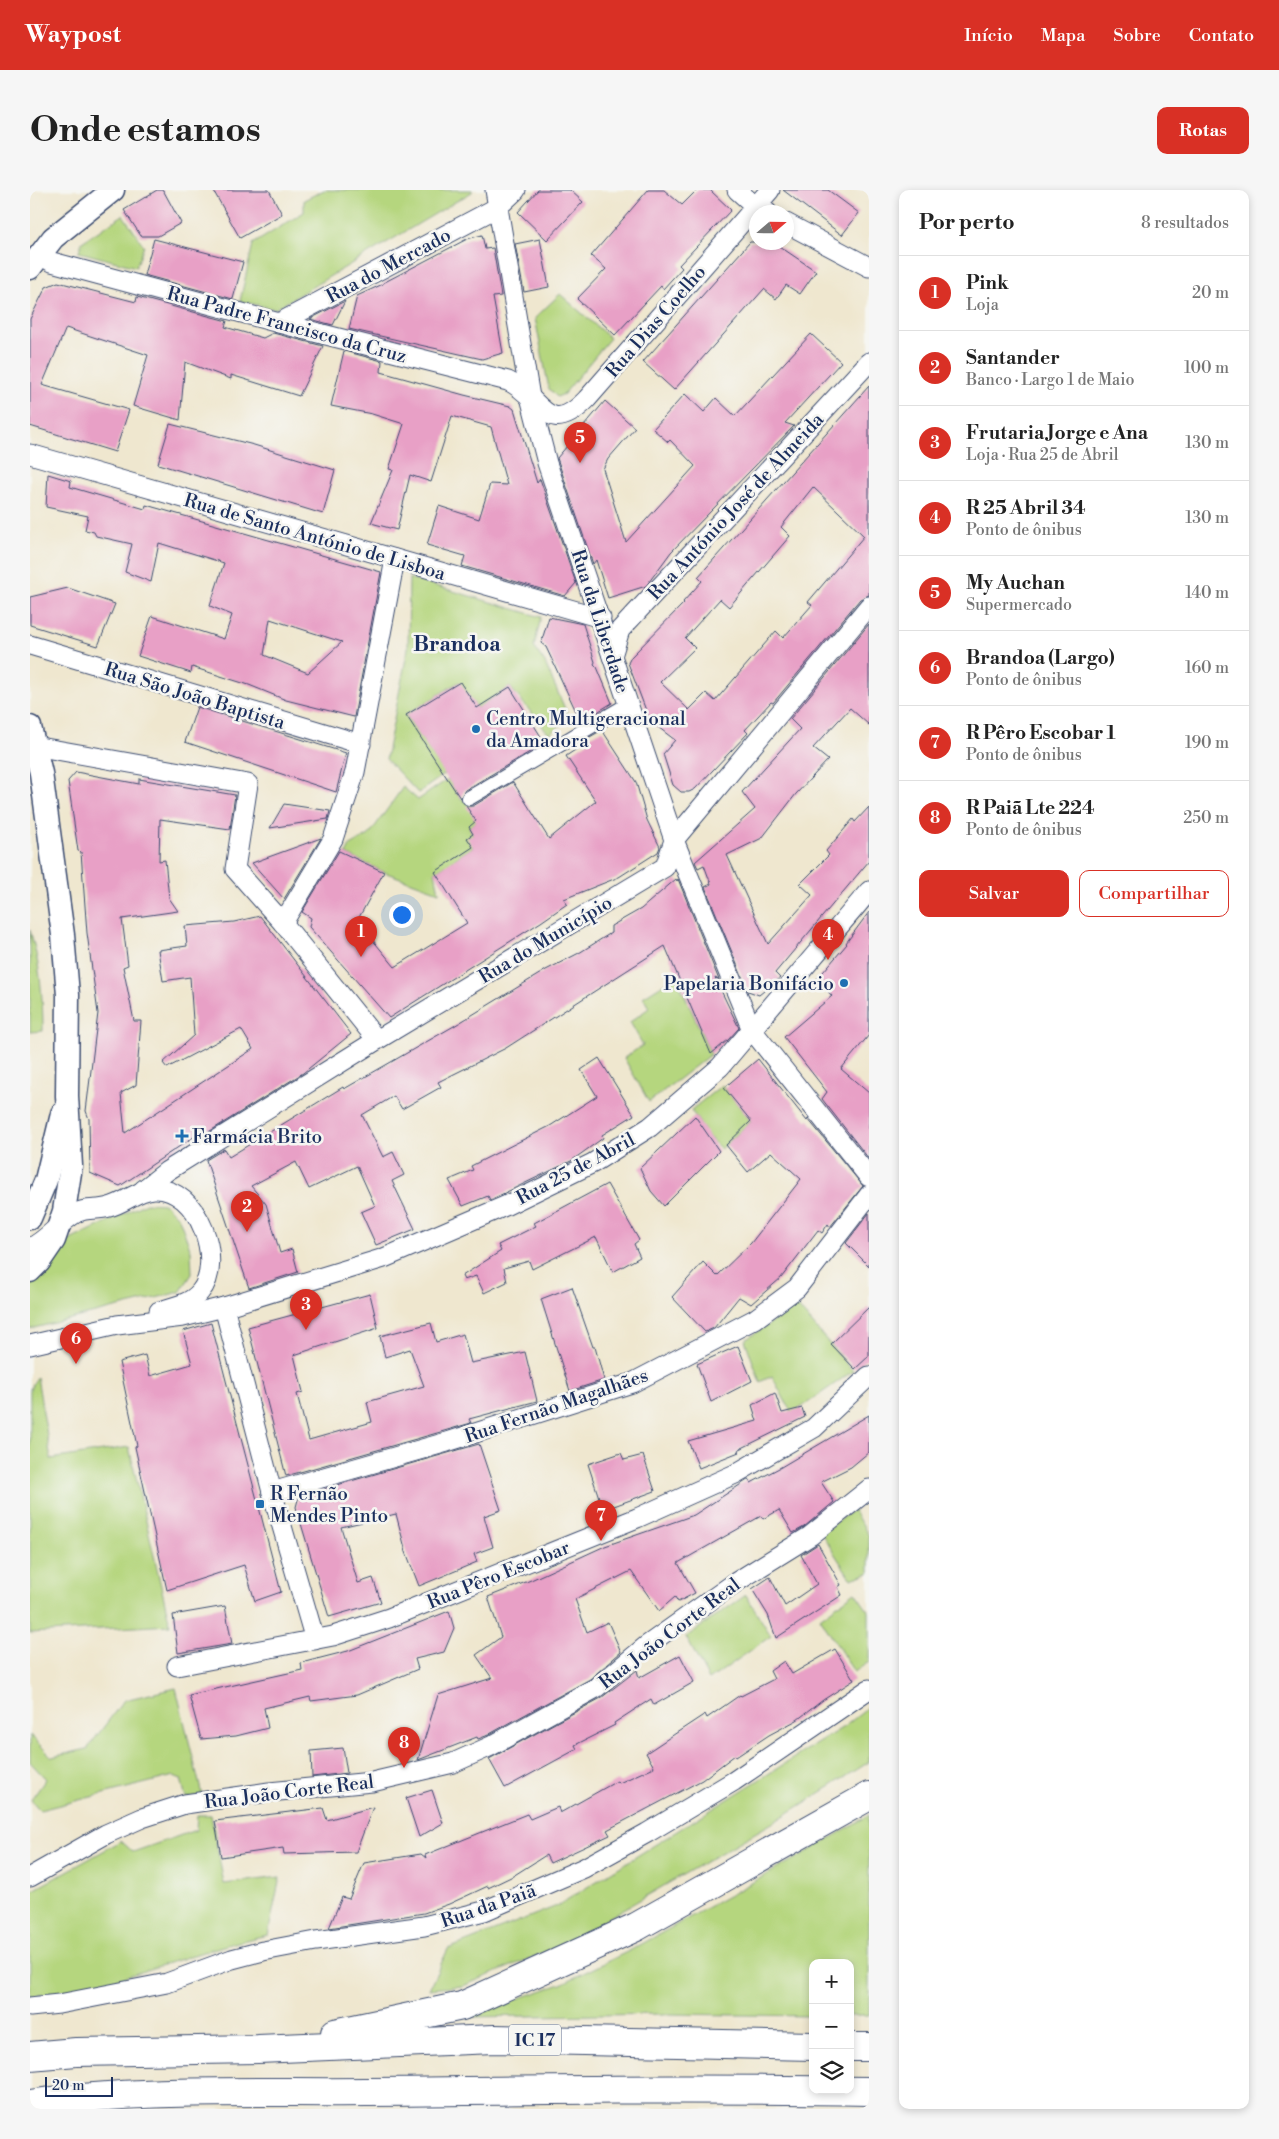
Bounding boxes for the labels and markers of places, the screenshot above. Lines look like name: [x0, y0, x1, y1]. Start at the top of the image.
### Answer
pin: 5: [564, 422, 596, 463]
place label: Centro Multigeracional da Amadora: [486, 707, 686, 753]
marker: Centro Multigeracional da Amadora: [470, 723, 482, 735]
pin: 1: [345, 916, 377, 957]
pin: 4: [812, 919, 844, 960]
place label: Papelaria Bonifácio: [664, 972, 834, 996]
marker: Papelaria Bonifácio: [838, 977, 850, 989]
place label: Farmácia Brito: [192, 1125, 322, 1149]
marker: Farmácia Brito: [176, 1130, 188, 1142]
pin: 2: [231, 1191, 263, 1232]
pin: 3: [290, 1289, 322, 1330]
pin: 6: [60, 1323, 92, 1364]
place label: R Fernão Mendes Pinto: [270, 1482, 388, 1528]
marker: R Fernão Mendes Pinto: [254, 1498, 266, 1510]
pin: 7: [585, 1500, 617, 1541]
pin: 8: [388, 1727, 420, 1768]

